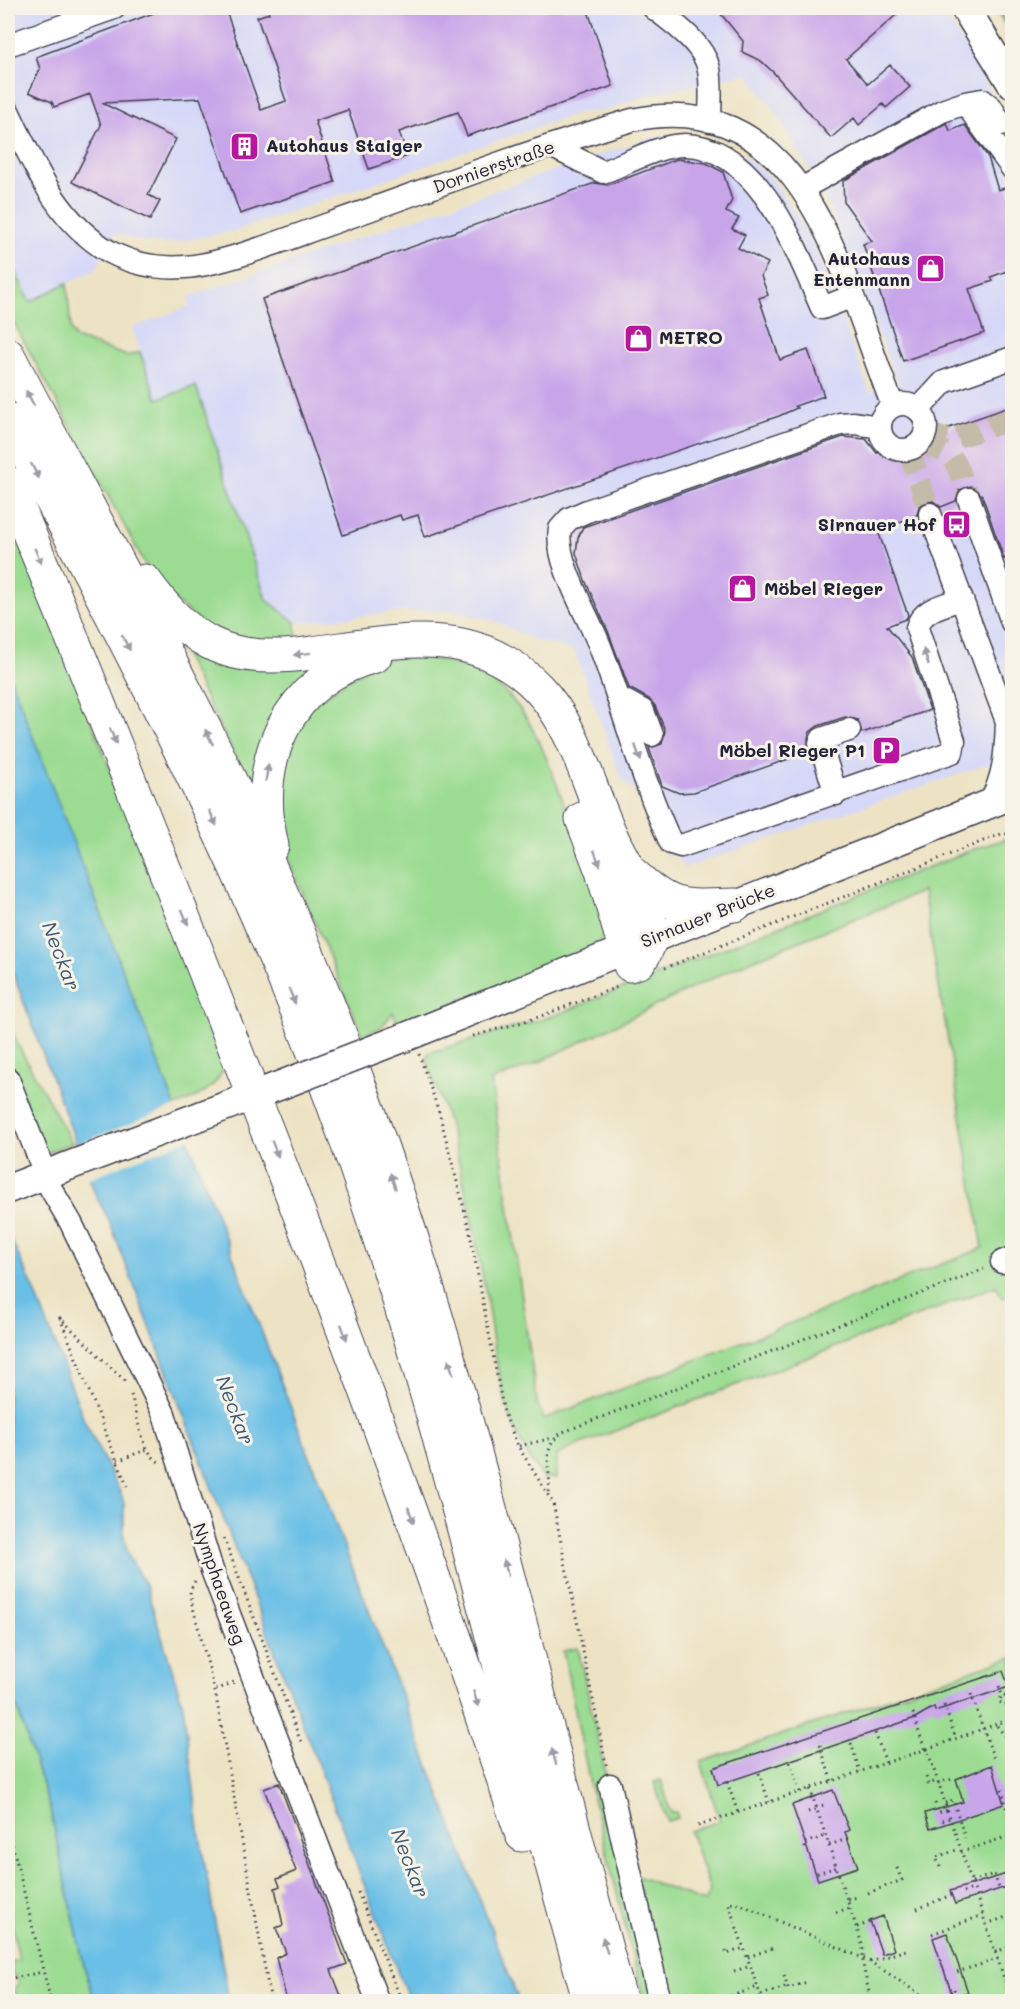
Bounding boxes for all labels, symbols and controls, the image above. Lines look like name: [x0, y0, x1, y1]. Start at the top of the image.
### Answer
building icon: Autohaus Staiger: [229, 130, 261, 162]
place label: Autohaus Staiger: [266, 133, 422, 157]
street label: Dornierstraße: [430, 134, 558, 198]
place label: Autohaus Entenmann: [813, 246, 910, 291]
shop icon: Autohaus Entenmann: [915, 253, 947, 285]
shop icon: METRO: [622, 322, 654, 354]
place label: METRO: [659, 325, 723, 349]
one-way arrow: [25, 389, 35, 406]
one-way arrow: [30, 462, 40, 479]
bus stop icon: Sirnauer Hof: [941, 509, 973, 541]
place label: Sirnauer Hof: [818, 512, 936, 536]
one-way arrow: [34, 547, 43, 565]
shop icon: Möbel Rieger: [727, 573, 759, 605]
place label: Möbel Rieger: [764, 576, 883, 600]
one-way arrow: [121, 635, 131, 652]
one-way arrow: [921, 648, 930, 666]
one-way arrow: [292, 650, 311, 659]
one-way arrow: [109, 727, 118, 745]
one-way arrow: [204, 729, 213, 746]
parking icon: Möbel Rieger P1: [870, 735, 902, 767]
place label: Möbel Rieger P1: [719, 738, 865, 762]
one-way arrow: [634, 744, 643, 762]
one-way arrow: [263, 764, 272, 783]
one-way arrow: [209, 809, 218, 826]
one-way arrow: [592, 849, 602, 867]
street label: Sirnauer Brücke: [637, 877, 778, 953]
one-way arrow: [181, 908, 190, 926]
water label: Neckar: [37, 917, 87, 994]
one-way arrow: [287, 988, 297, 1006]
one-way arrow: [270, 1141, 280, 1159]
one-way arrow: [387, 1172, 397, 1190]
one-way arrow: [340, 1323, 350, 1341]
one-way arrow: [446, 1358, 456, 1376]
water label: Neckar: [211, 1371, 261, 1448]
one-way arrow: [407, 1506, 417, 1524]
street label: Nymphaeaweg: [188, 1520, 252, 1648]
one-way arrow: [501, 1559, 511, 1577]
one-way arrow: [472, 1690, 482, 1708]
one-way arrow: [549, 1748, 559, 1766]
water label: Neckar: [386, 1824, 436, 1901]
one-way arrow: [600, 1936, 609, 1954]

